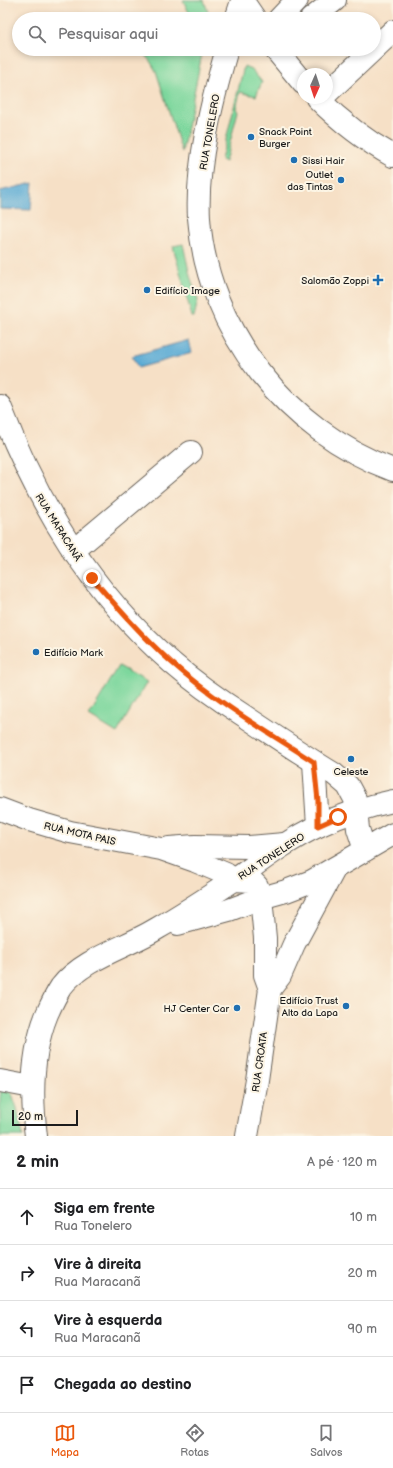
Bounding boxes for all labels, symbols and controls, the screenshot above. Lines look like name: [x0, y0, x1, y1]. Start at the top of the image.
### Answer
search box: [12, 12, 381, 56]
icon: search: [26, 23, 48, 45]
text: Pesquisar aqui: [58, 25, 158, 44]
north arrow: [297, 68, 333, 104]
street label: RUA TONELERO: [197, 93, 223, 171]
place label: Snack Point Burger: [259, 126, 312, 150]
marker: Snack Point Burger: [246, 132, 256, 142]
marker: Sissi Hair: [289, 155, 299, 165]
place label: Sissi Hair: [302, 155, 345, 167]
place label: Outlet das Tintas: [287, 169, 333, 193]
marker: Outlet das Tintas: [336, 175, 346, 185]
marker: Salomão Zoppi: [372, 274, 384, 286]
place label: Salomão Zoppi: [301, 275, 369, 287]
marker: Edifício Image: [142, 285, 152, 295]
place label: Edifício Image: [155, 285, 220, 297]
street label: RUA MARACANÃ: [33, 492, 84, 564]
route end: [83, 569, 101, 587]
marker: Edifício Mark: [31, 647, 41, 657]
place label: Edifício Mark: [44, 647, 103, 659]
marker: Celeste: [346, 754, 356, 764]
place label: Celeste: [334, 766, 368, 778]
route start: [329, 808, 347, 826]
street label: RUA MOTA PAIS: [43, 820, 117, 848]
street label: RUA TONELERO: [236, 831, 307, 883]
place label: Edifício Trust Alto da Lapa: [279, 995, 338, 1019]
marker: Edifício Trust Alto da Lapa: [341, 1001, 351, 1011]
place label: HJ Center Car: [164, 1003, 229, 1015]
marker: HJ Center Car: [232, 1003, 242, 1013]
street label: RUA CROATA: [250, 1030, 270, 1093]
scale bar: [12, 1108, 78, 1127]
text: 20 m: [18, 1110, 43, 1123]
text: 2 min: [16, 1152, 59, 1172]
text: A pé · 120 m: [307, 1154, 377, 1170]
text: Siga em frente: [54, 1199, 155, 1218]
icon: ahead: [16, 1206, 38, 1228]
text: 10 m: [350, 1209, 377, 1225]
text: Rua Tonelero: [54, 1218, 132, 1234]
text: Vire à direita: [54, 1255, 141, 1274]
icon: right: [16, 1262, 38, 1284]
text: 20 m: [347, 1265, 377, 1281]
text: Rua Maracanã: [54, 1274, 141, 1290]
text: Vire à esquerda: [54, 1311, 162, 1330]
icon: left: [16, 1318, 38, 1340]
text: 90 m: [348, 1321, 377, 1337]
text: Rua Maracanã: [54, 1330, 141, 1346]
icon: arrive: [16, 1374, 38, 1396]
text: Chegada ao destino: [54, 1375, 192, 1394]
tab: Mapa: [51, 1422, 79, 1459]
tab: Rotas: [180, 1422, 209, 1459]
tab: Salvos: [310, 1422, 342, 1459]

